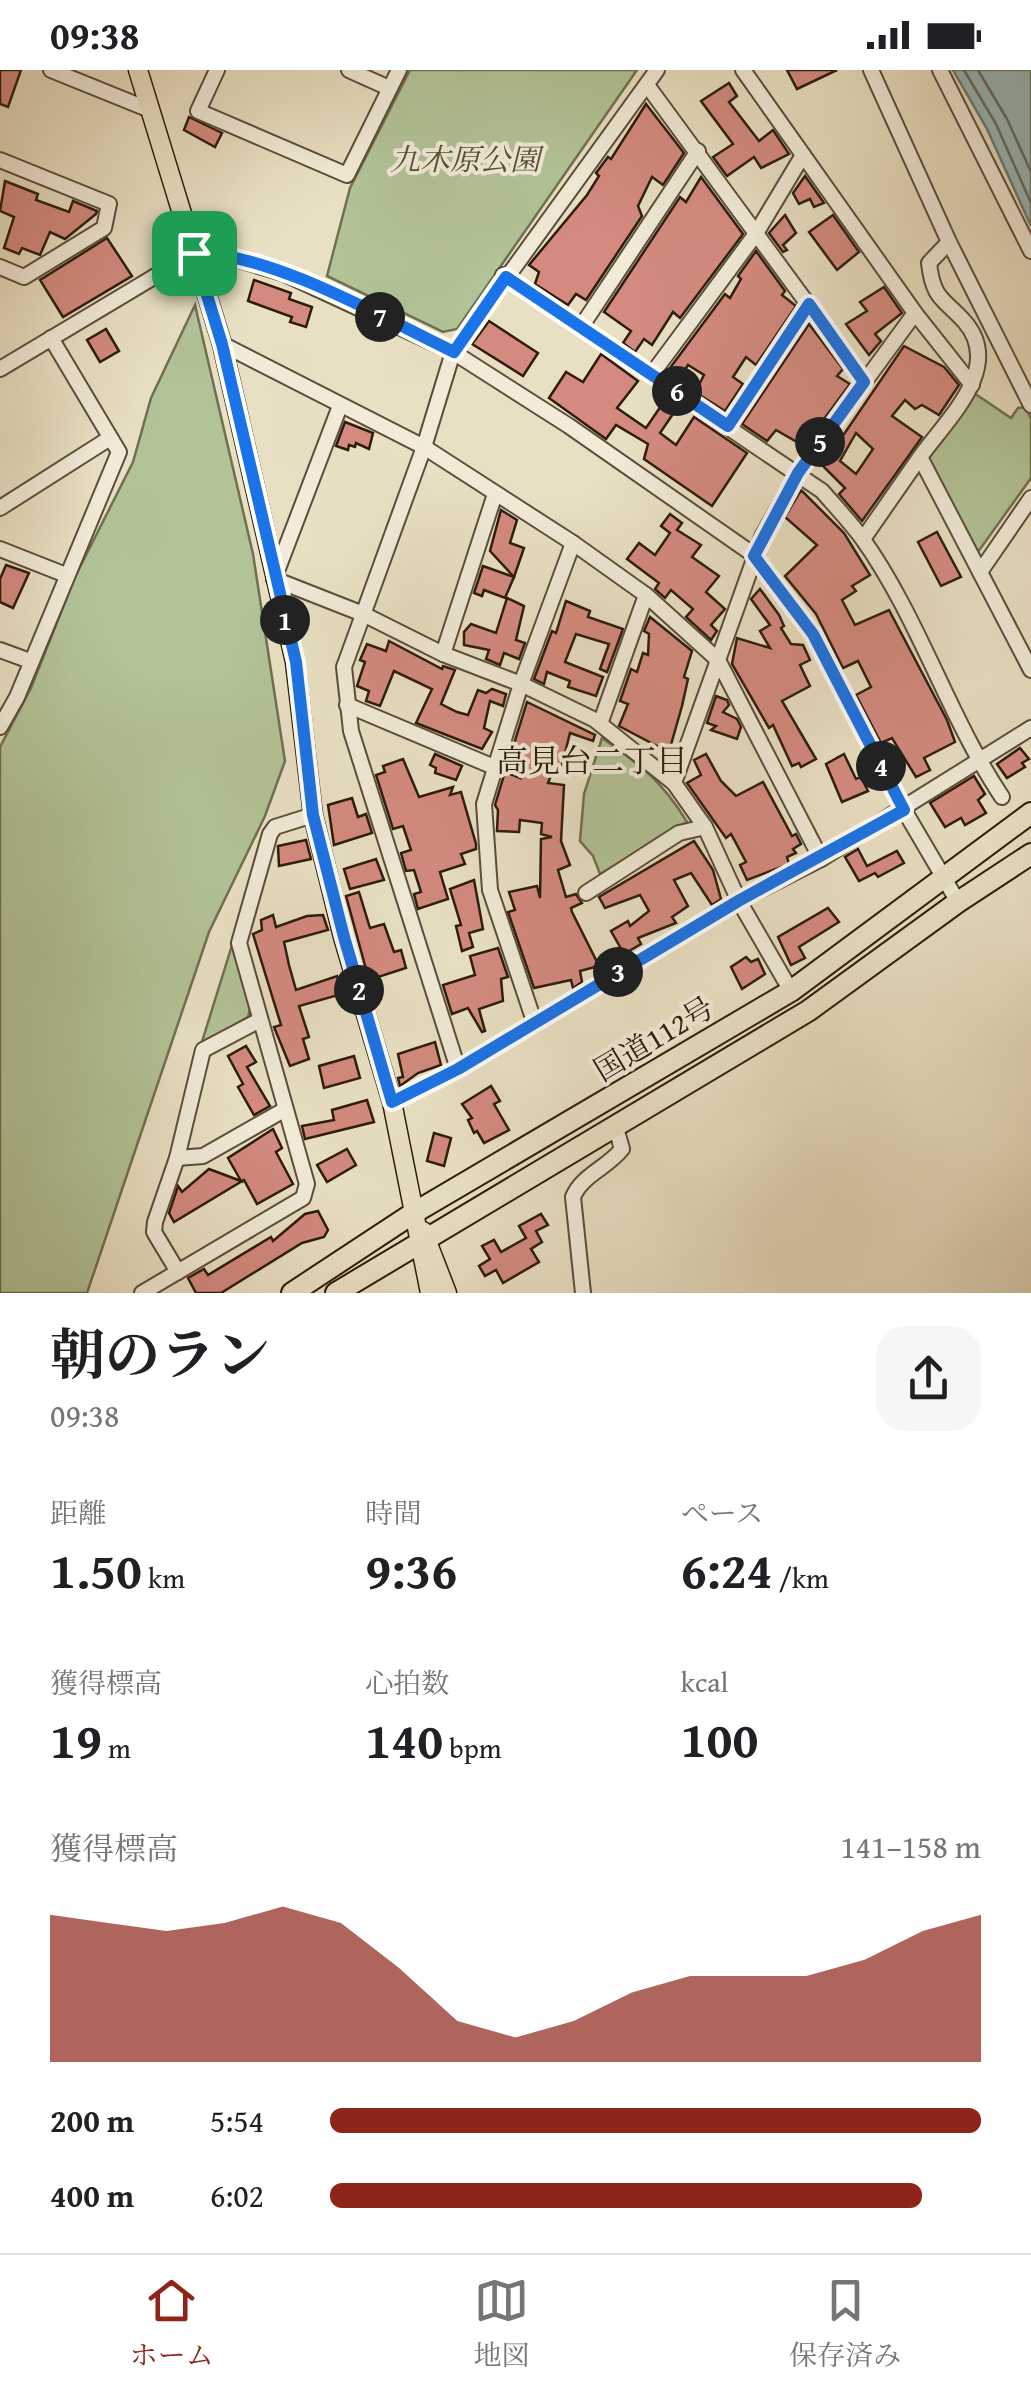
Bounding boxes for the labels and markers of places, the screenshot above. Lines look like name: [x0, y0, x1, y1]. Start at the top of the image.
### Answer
pin: [152, 211, 237, 296]
pin: 7: [355, 292, 405, 342]
pin: 6: [652, 366, 702, 416]
pin: 5: [795, 417, 845, 467]
pin: 1: [260, 595, 310, 645]
pin: 4: [856, 741, 906, 791]
pin: 3: [593, 947, 643, 997]
pin: 2: [334, 965, 384, 1015]

